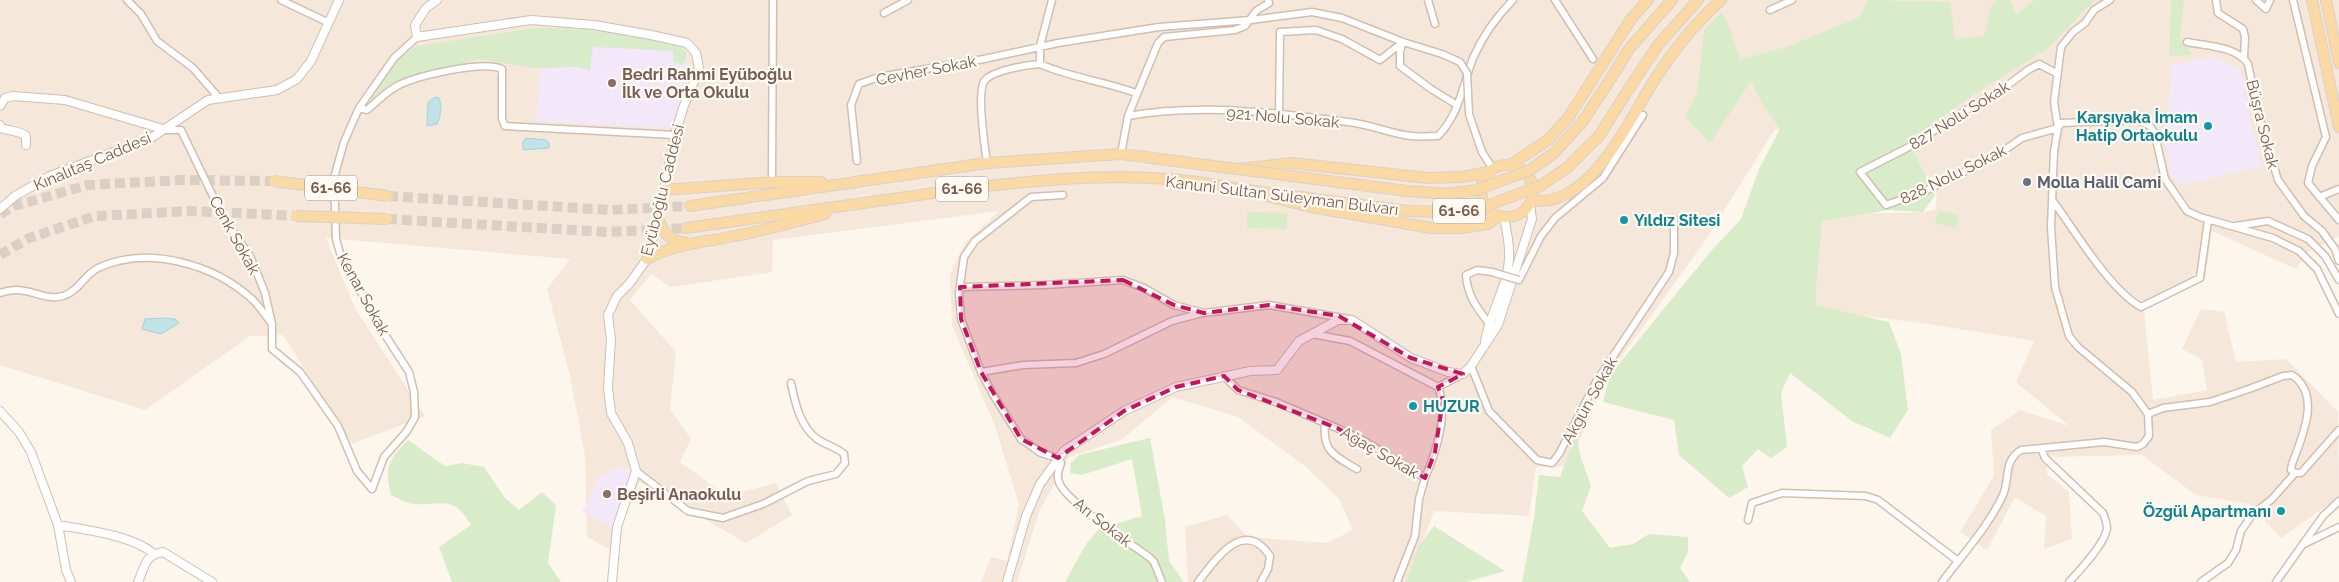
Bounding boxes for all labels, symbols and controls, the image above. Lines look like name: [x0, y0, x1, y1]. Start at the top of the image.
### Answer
street label: Cevher Sokak: [874, 51, 978, 90]
place label: Bedri Rahmi Eyüboğlu İlk ve Orta Okulu: [622, 65, 792, 102]
marker: Bedri Rahmi Eyüboğlu İlk ve Orta Okulu: [606, 77, 618, 89]
street label: 827 Nolu Sokak: [1905, 77, 2014, 154]
street label: Büşra Sokak: [2242, 78, 2283, 171]
street label: 921 Nolu Sokak: [1226, 103, 1341, 132]
place label: Karşıyaka İmam Hatip Ortaokulu: [2076, 107, 2198, 145]
marker: Karşıyaka İmam Hatip Ortaokulu: [2202, 120, 2214, 132]
street label: Eyüboğlu Caddesi: [637, 122, 688, 258]
street label: Kınalıtaş Caddesi: [31, 128, 154, 195]
street label: 828 Nolu Sokak: [1897, 140, 2010, 208]
street label: Kanuni Sultan Süleyman Bulvarı: [1164, 172, 1399, 219]
place label: Molla Halil Cami: [2037, 173, 2161, 192]
road number: 61-66: [305, 176, 357, 200]
road number: 61-66: [936, 176, 988, 202]
marker: Molla Halil Cami: [2021, 176, 2033, 188]
street label: Cenk Sokak: [205, 193, 264, 278]
road number: 61-66: [1433, 198, 1485, 224]
place label: Yıldız Sitesi: [1634, 211, 1720, 230]
marker: Yıldız Sitesi: [1618, 214, 1630, 226]
street label: Kenar Sokak: [333, 250, 394, 339]
street label: Akgün Sokak: [1558, 353, 1621, 447]
place label: HUZUR: [1423, 397, 1480, 416]
marker: HUZUR: [1407, 400, 1419, 412]
street label: Ağaç Sokak: [1337, 422, 1423, 483]
place label: Beşirli Anaokulu: [617, 485, 741, 504]
marker: Beşirli Anaokulu: [601, 488, 613, 500]
street label: Arı Sokak: [1070, 494, 1136, 551]
place label: Özgül Apartmanı: [2143, 501, 2271, 521]
marker: Özgül Apartmanı: [2275, 505, 2287, 517]

